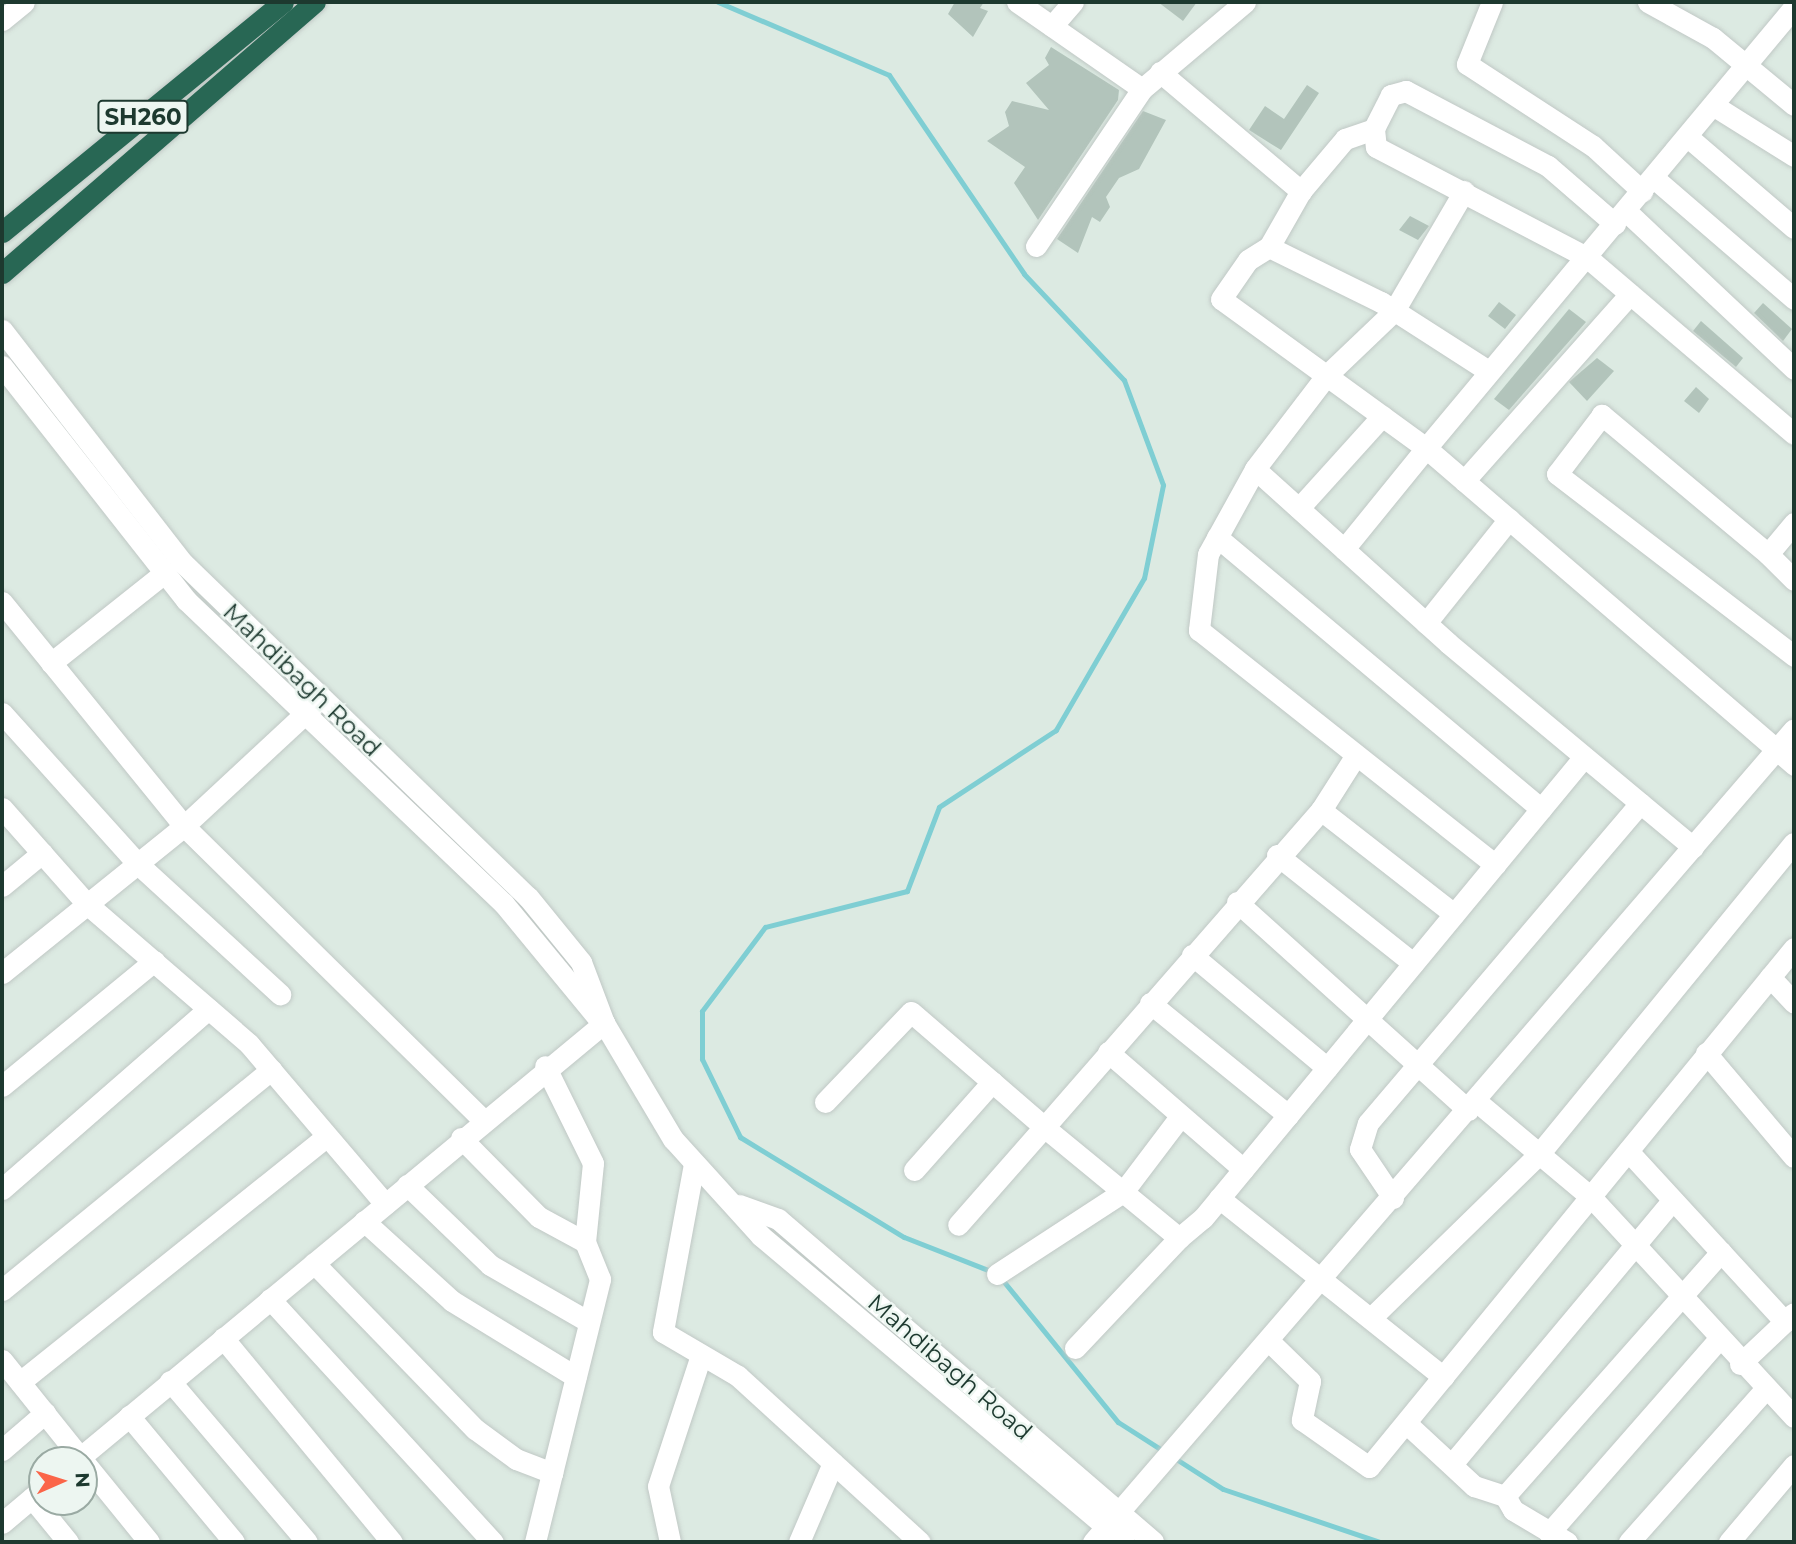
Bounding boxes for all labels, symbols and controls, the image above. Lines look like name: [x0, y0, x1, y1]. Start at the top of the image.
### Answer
road number: SH260: [96, 98, 190, 136]
street label: Mahdibagh Road: [217, 597, 387, 763]
street label: Mahdibagh Road: [862, 1288, 1038, 1446]
north arrow: [28, 1446, 98, 1516]
text: N: [71, 1472, 94, 1488]

